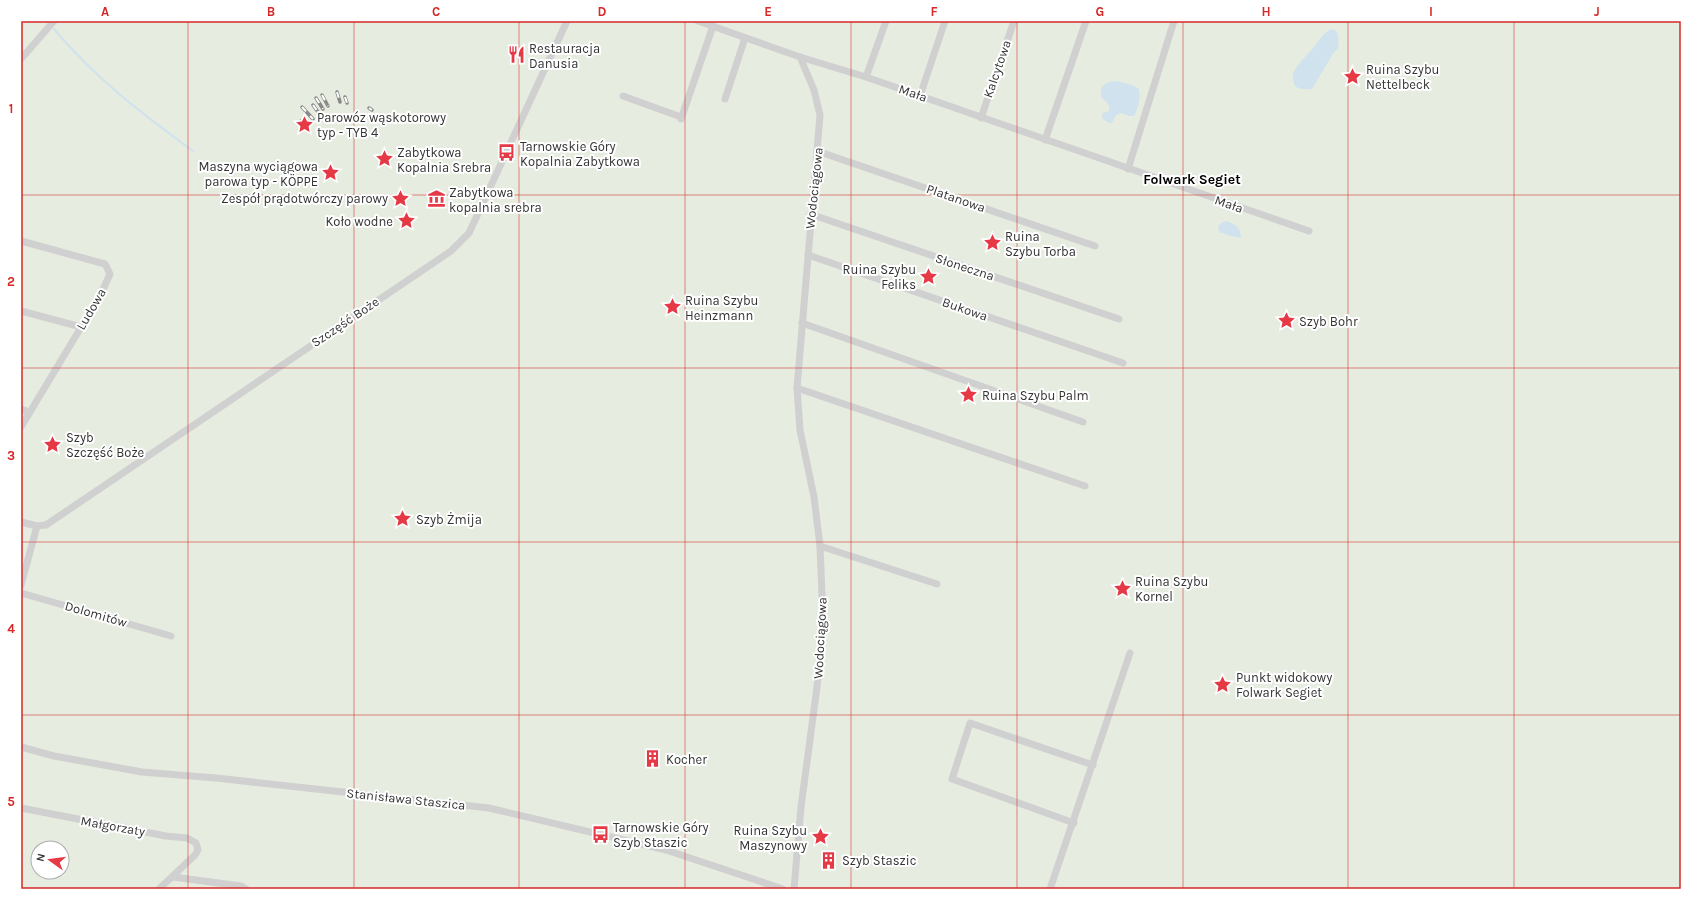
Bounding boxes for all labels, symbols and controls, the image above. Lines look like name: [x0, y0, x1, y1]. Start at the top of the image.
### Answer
text: A: [101, 4, 109, 19]
text: B: [267, 4, 275, 19]
text: C: [432, 4, 440, 19]
text: D: [598, 4, 607, 19]
text: E: [764, 4, 772, 19]
text: F: [930, 4, 938, 19]
text: G: [1096, 4, 1104, 19]
text: H: [1261, 4, 1271, 19]
text: I: [1429, 4, 1433, 19]
text: J: [1594, 4, 1600, 19]
street label: Kalcytowa: [980, 38, 1014, 100]
place label: Restauracja Danusia: [529, 41, 600, 71]
restaurant icon: Restauracja Danusia: [506, 45, 526, 65]
place label: Ruina Szybu Nettelbeck: [1366, 62, 1439, 92]
place icon: Ruina Szybu Nettelbeck: [1343, 66, 1363, 86]
street label: Mała: [897, 81, 929, 105]
text: 1: [9, 101, 13, 116]
place label: Parowóz wąskotorowy typ - TYB 4: [317, 110, 446, 140]
place icon: Parowóz wąskotorowy typ - TYB 4: [294, 114, 314, 134]
place label: Tarnowskie Góry Kopalnia Zabytkowa: [520, 139, 640, 169]
bus stop icon: Tarnowskie Góry Kopalnia Zabytkowa: [497, 143, 517, 163]
place label: Zabytkowa Kopalnia Srebra: [397, 145, 491, 175]
street label: Wodociągowa: [802, 147, 826, 229]
place icon: Zabytkowa Kopalnia Srebra: [374, 149, 394, 169]
place label: Maszyna wyciągowa parowa typ - KÖPPE: [198, 159, 318, 189]
place icon: Maszyna wyciągowa parowa typ - KÖPPE: [321, 163, 341, 183]
district label: Folwark Segiet: [1143, 171, 1241, 188]
street label: Platanowa: [924, 181, 988, 215]
place label: Zabytkowa kopalnia srebra: [449, 185, 542, 215]
place icon: Zespół prądotwórczy parowy: [391, 188, 411, 208]
museum icon: Zabytkowa kopalnia srebra: [426, 189, 446, 209]
place label: Zespół prądotwórczy parowy: [221, 191, 388, 206]
street label: Mała: [1213, 192, 1245, 216]
place icon: Koło wodne: [396, 211, 416, 231]
place label: Koło wodne: [325, 214, 393, 229]
place label: Ruina Szybu Torba: [1005, 229, 1076, 259]
place icon: Ruina Szybu Torba: [982, 233, 1002, 253]
street label: Słoneczna: [934, 250, 996, 284]
place label: Ruina Szybu Feliks: [843, 262, 916, 292]
place icon: Ruina Szybu Feliks: [919, 266, 939, 286]
text: 2: [7, 274, 15, 289]
street label: Ludowa: [73, 286, 109, 332]
place label: Ruina Szybu Heinzmann: [685, 293, 758, 323]
street label: Szczęść Boże: [308, 294, 382, 350]
street label: Bukowa: [940, 294, 990, 324]
place icon: Ruina Szybu Heinzmann: [662, 297, 682, 317]
place icon: Szyb Bohr: [1276, 311, 1296, 331]
place label: Szyb Bohr: [1299, 314, 1358, 329]
place icon: Ruina Szybu Palm: [959, 385, 979, 405]
place label: Ruina Szybu Palm: [982, 388, 1089, 403]
place label: Szyb Szczęść Boże: [66, 430, 145, 460]
place icon: Szyb Szczęść Boże: [43, 434, 63, 454]
text: 3: [7, 448, 15, 463]
place icon: Szyb Żmija: [393, 509, 413, 529]
place label: Szyb Żmija: [416, 512, 482, 527]
place label: Ruina Szybu Kornel: [1135, 574, 1208, 604]
place icon: Ruina Szybu Kornel: [1112, 578, 1132, 598]
street label: Wodociągowa: [810, 597, 830, 679]
street label: Dolomitów: [63, 598, 129, 630]
text: 4: [7, 621, 15, 636]
place label: Punkt widokowy Folwark Segiet: [1236, 670, 1332, 700]
place icon: Punkt widokowy Folwark Segiet: [1213, 674, 1233, 694]
building icon: Kocher: [643, 749, 663, 769]
place label: Kocher: [666, 752, 707, 767]
street label: Stanisława Staszica: [346, 785, 466, 813]
text: 5: [7, 794, 15, 809]
street label: Małgorzaty: [80, 813, 146, 839]
place label: Tarnowskie Góry Szyb Staszic: [613, 820, 709, 850]
place label: Ruina Szybu Maszynowy: [734, 823, 807, 853]
bus stop icon: Tarnowskie Góry Szyb Staszic: [590, 824, 610, 844]
place icon: Ruina Szybu Maszynowy: [810, 827, 830, 847]
north arrow: [30, 840, 70, 880]
building icon: Szyb Staszic: [819, 850, 839, 870]
text: N: [34, 852, 48, 863]
place label: Szyb Staszic: [842, 853, 916, 868]

